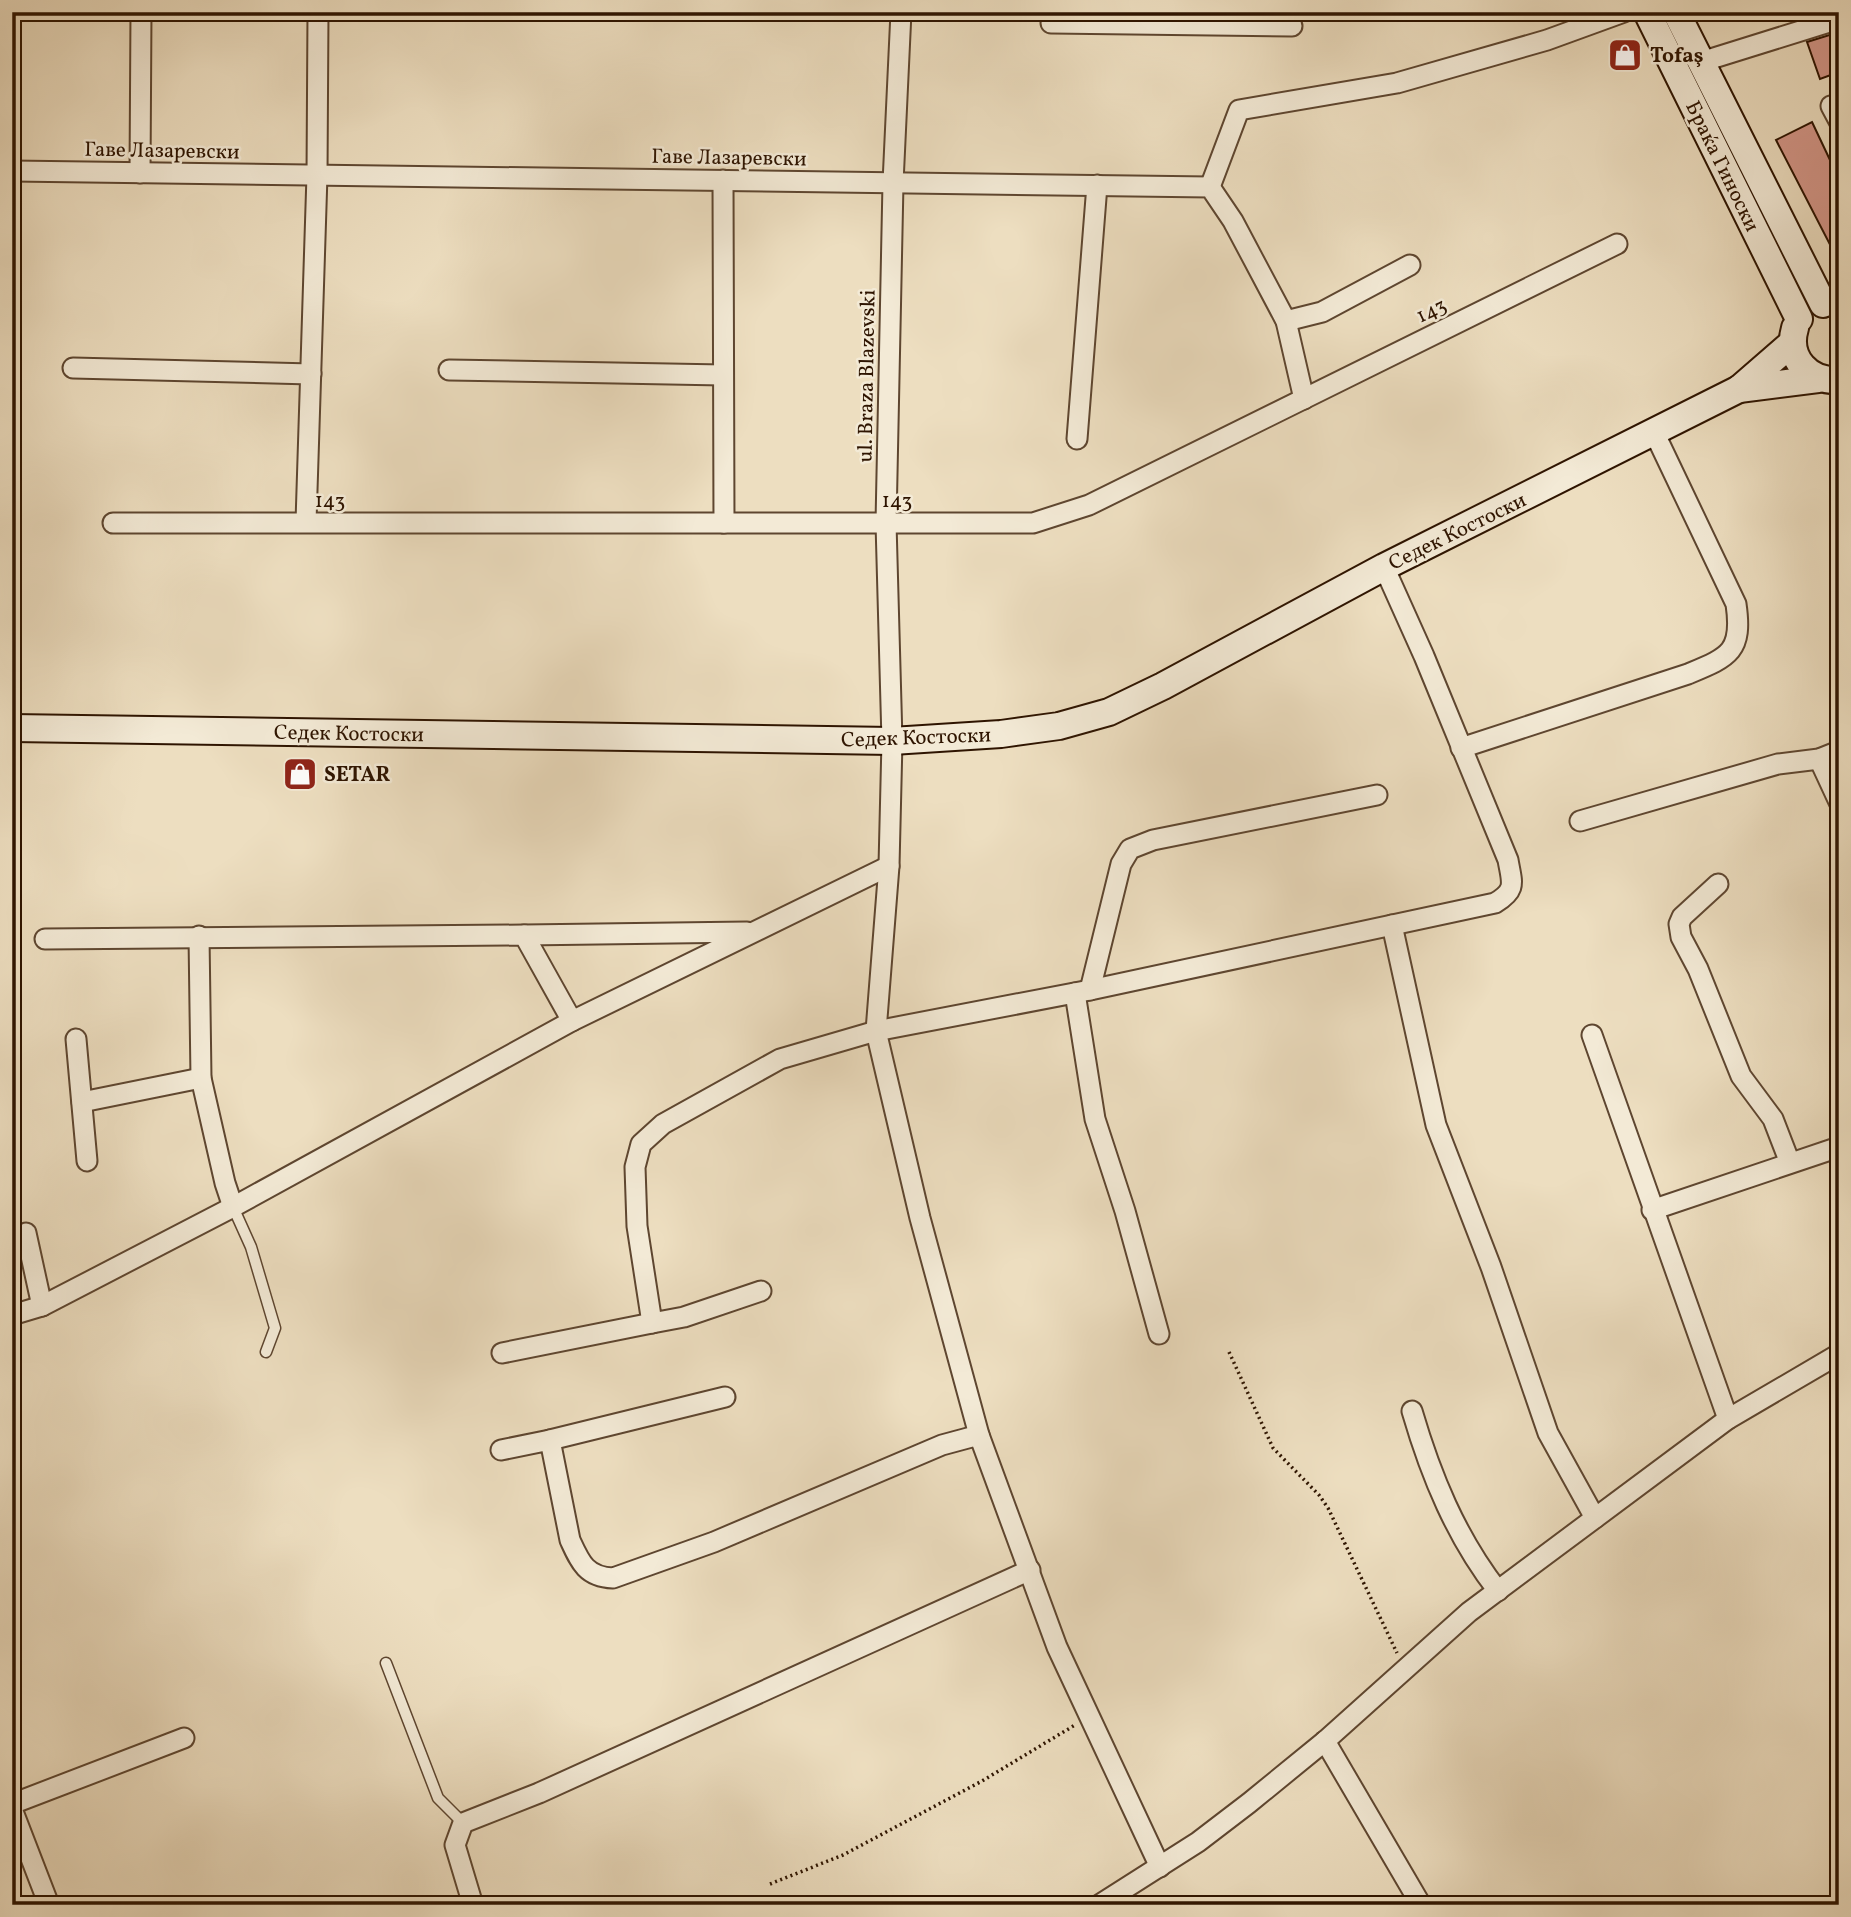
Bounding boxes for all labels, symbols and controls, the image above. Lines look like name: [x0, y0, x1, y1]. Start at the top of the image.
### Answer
shop icon: Tofaş: [1606, 36, 1644, 74]
place label: Tofaş: [1650, 42, 1703, 71]
street label: Браќа Гиноски: [1677, 96, 1766, 237]
street label: Гаве Лазаревски: [84, 136, 240, 167]
street label: Гаве Лазаревски: [651, 143, 807, 174]
street label: ul. Braza Blazevski: [851, 289, 884, 463]
street label: 143: [1412, 292, 1452, 331]
street label: Седек Костоски: [1384, 486, 1532, 578]
street label: 143: [315, 487, 345, 516]
street label: 143: [882, 487, 912, 516]
street label: Седек Костоски: [274, 719, 424, 750]
street label: Седек Костоски: [841, 721, 992, 756]
shop icon: SETAR: [281, 755, 319, 793]
place label: SETAR: [324, 761, 391, 790]

